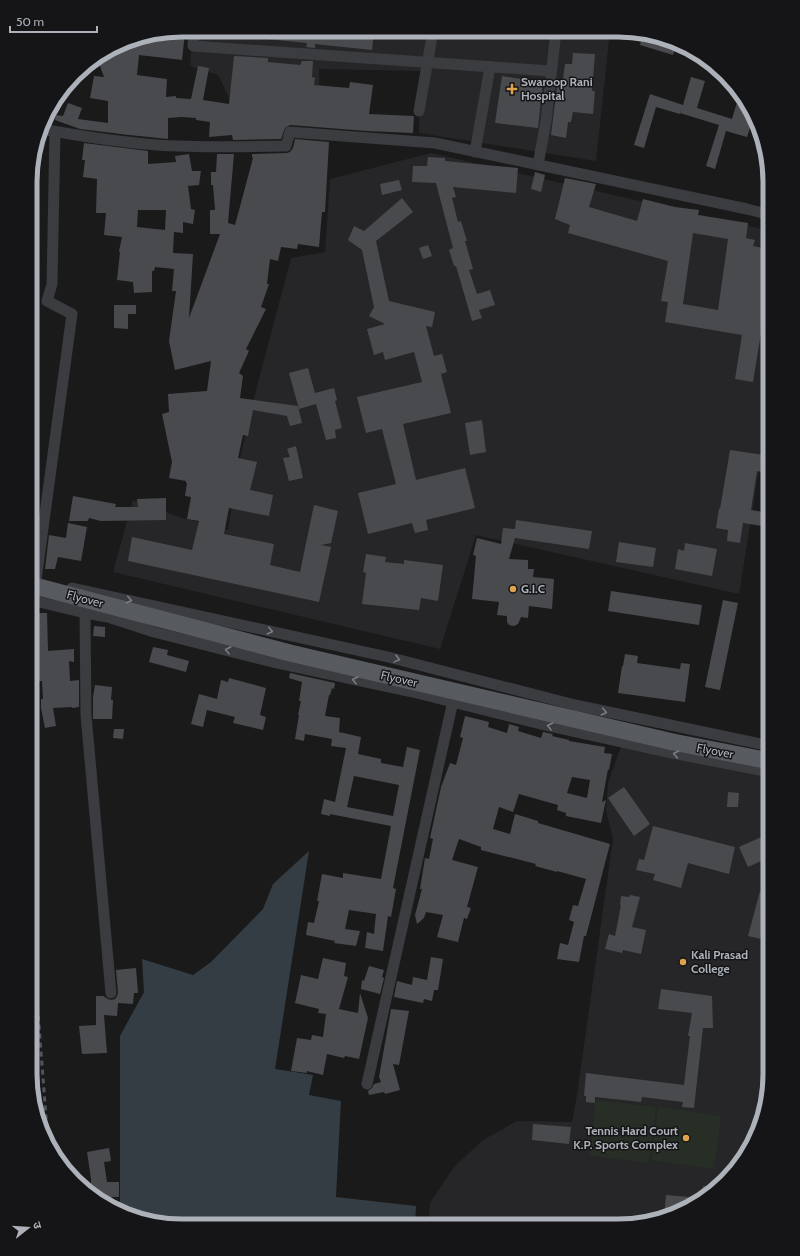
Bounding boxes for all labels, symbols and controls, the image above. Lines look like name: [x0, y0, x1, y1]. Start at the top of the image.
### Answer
scale bar: [10, 8, 97, 34]
text: 50 m: [16, 14, 44, 29]
place label: Swaroop Rani Hospital: [521, 74, 593, 103]
marker: Swaroop Rani Hospital: [506, 83, 518, 95]
place label: G.I.C: [521, 581, 545, 596]
marker: G.I.C: [508, 584, 518, 594]
street label: Flyover: [65, 586, 105, 611]
one-way arrow: [126, 595, 133, 603]
one-way arrow: [267, 626, 273, 634]
one-way arrow: [225, 647, 232, 655]
one-way arrow: [394, 655, 400, 663]
street label: Flyover: [379, 667, 419, 690]
one-way arrow: [352, 676, 358, 684]
one-way arrow: [601, 707, 607, 715]
one-way arrow: [546, 723, 553, 731]
street label: Flyover: [695, 740, 735, 761]
one-way arrow: [673, 750, 680, 759]
place label: Kali Prasad College: [691, 947, 748, 976]
marker: Kali Prasad College: [678, 957, 688, 967]
place label: Tennis Hard Court K.P. Sports Complex: [573, 1123, 678, 1152]
marker: Tennis Hard Court K.P. Sports Complex: [681, 1133, 691, 1143]
north arrow: [8, 1208, 48, 1248]
text: उ: [30, 1220, 45, 1231]

